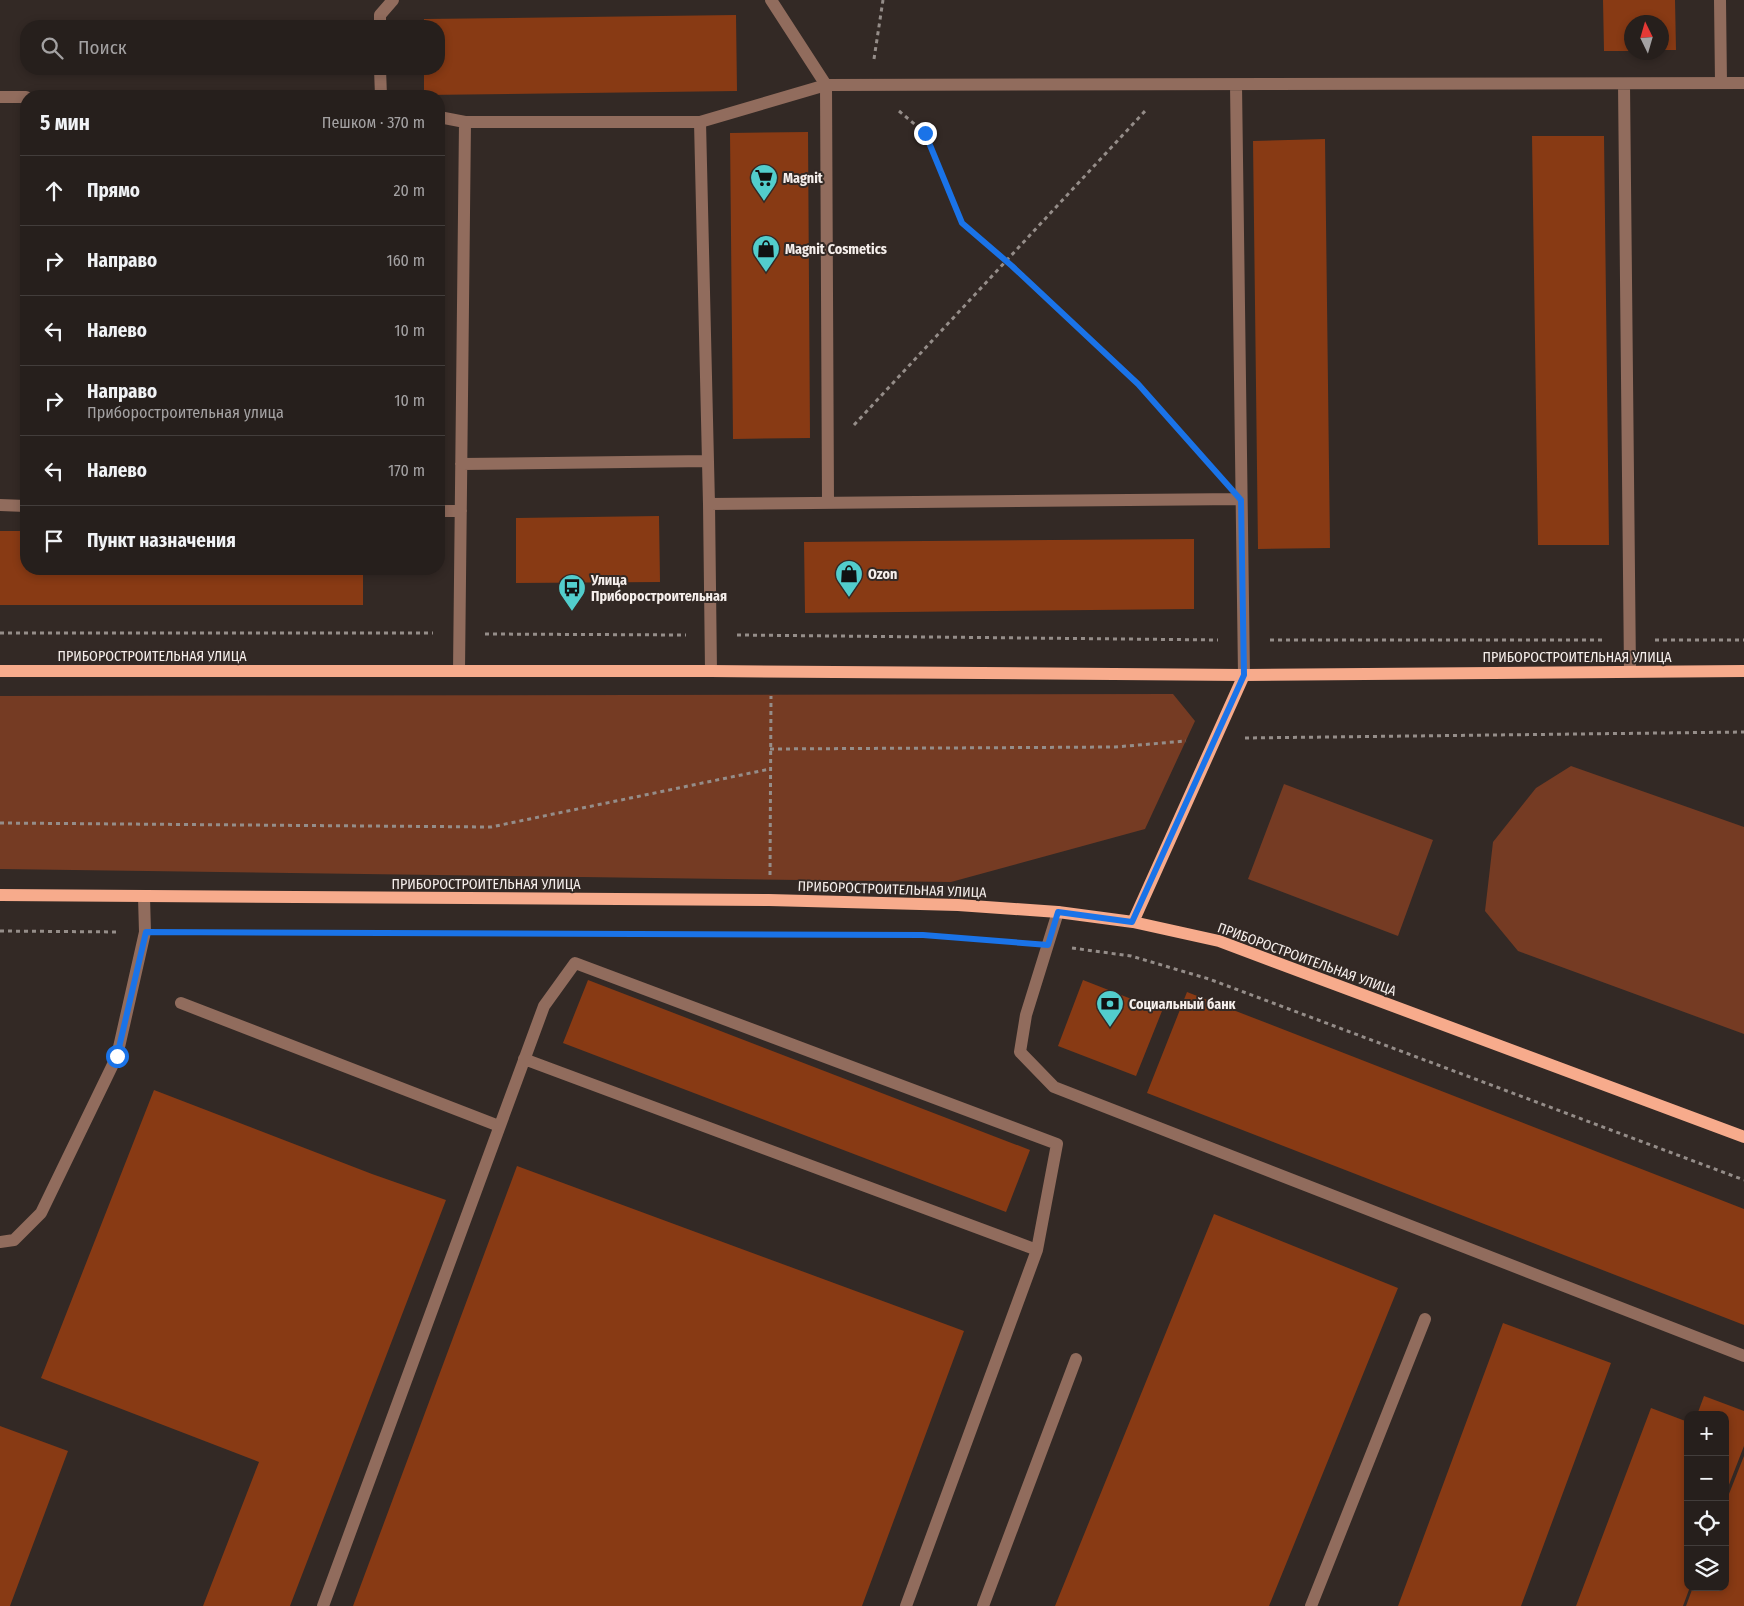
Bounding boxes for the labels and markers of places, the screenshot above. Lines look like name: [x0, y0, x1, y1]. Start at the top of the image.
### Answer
supermarket icon: Magnit: [749, 163, 779, 202]
place label: Magnit: [783, 170, 824, 187]
shop icon: Magnit Cosmetics: [751, 234, 781, 273]
place label: Magnit Cosmetics: [785, 241, 887, 258]
shop icon: Ozon: [834, 559, 864, 598]
place label: Ozon: [868, 566, 897, 583]
place label: Улица Приборостроительная: [590, 572, 727, 605]
bus stop icon: Улица Приборостроительная: [557, 573, 587, 612]
bank icon: Социальный банк: [1095, 989, 1125, 1028]
place label: Социальный банк: [1129, 996, 1237, 1013]

